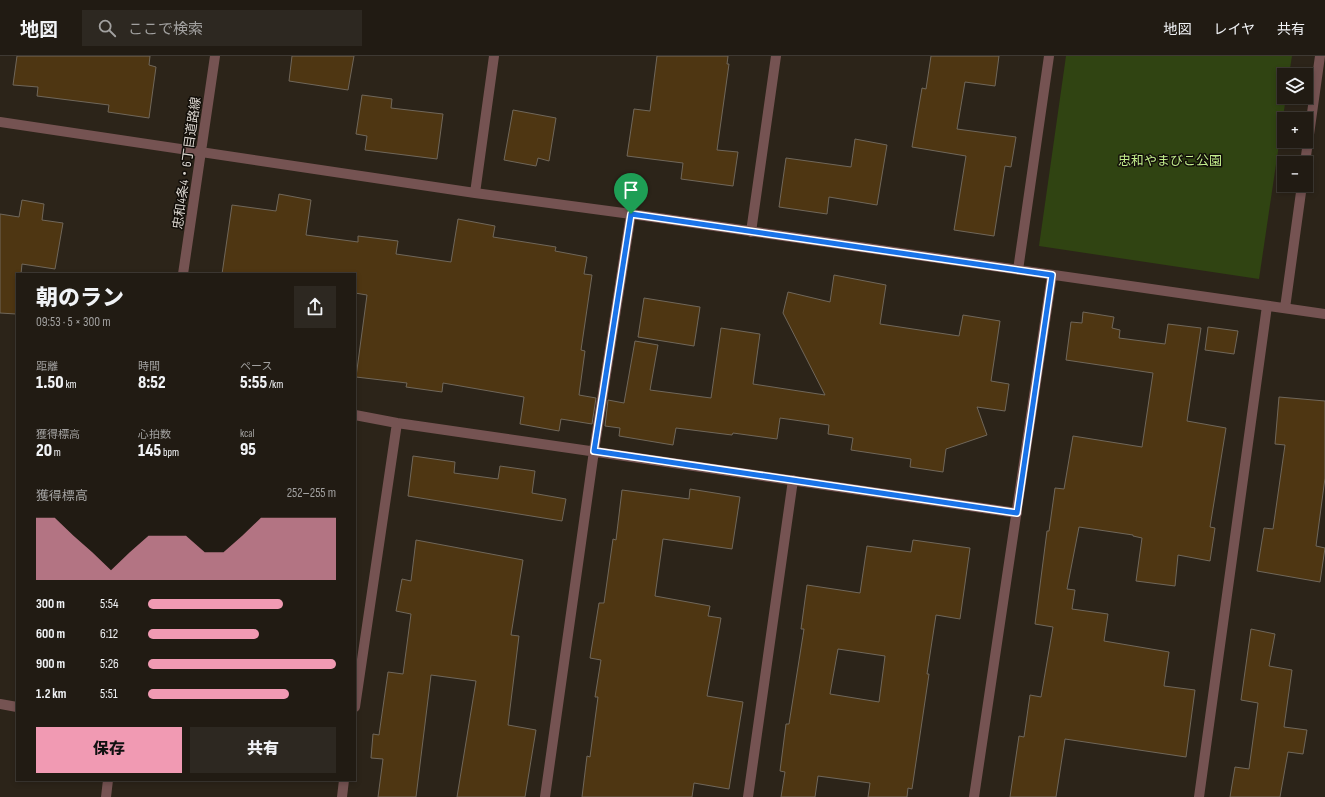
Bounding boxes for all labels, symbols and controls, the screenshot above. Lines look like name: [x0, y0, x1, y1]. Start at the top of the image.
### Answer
search box: [82, 10, 362, 46]
icon: search: [96, 17, 118, 39]
text: 地図: [20, 19, 58, 42]
text: ここで検索: [128, 20, 203, 39]
text: 地図: [1163, 21, 1191, 38]
text: レイヤ: [1213, 21, 1255, 38]
text: 共有: [1277, 21, 1305, 38]
map controls: [1277, 68, 1313, 192]
button: layers: [1277, 68, 1313, 104]
street label: 忠和4条4・6丁目道路線: [170, 96, 204, 230]
button: +: [1277, 112, 1313, 148]
park label: 忠和やまびこ公園: [1118, 153, 1222, 169]
button: −: [1277, 156, 1313, 192]
pin: [614, 173, 648, 214]
icon: arrive: [620, 179, 642, 201]
text: 朝のラン: [36, 285, 124, 312]
button: share: [294, 286, 336, 328]
text: 09:53 · 5 × 300 m: [36, 314, 111, 330]
text: 距離: [36, 360, 58, 373]
text: 時間: [138, 360, 160, 373]
text: ペース: [240, 360, 272, 373]
text: 1.50: [36, 373, 64, 393]
text: 8:52: [138, 373, 166, 393]
text: 5:55: [240, 373, 267, 393]
text: km: [64, 378, 77, 391]
text: /km: [267, 378, 283, 391]
text: kcal: [240, 427, 255, 440]
text: 獲得標高: [36, 428, 80, 441]
text: 心拍数: [138, 428, 171, 441]
text: 95: [240, 440, 256, 460]
text: 20: [36, 441, 52, 461]
text: 145: [138, 441, 161, 461]
text: m: [52, 446, 61, 459]
text: bpm: [161, 446, 179, 459]
text: 252–255 m: [287, 485, 336, 501]
text: 獲得標高: [36, 488, 88, 504]
text: 300 m: [36, 596, 65, 612]
text: 5:54: [100, 596, 118, 612]
text: 600 m: [36, 626, 65, 642]
text: 6:12: [100, 626, 118, 642]
text: 900 m: [36, 656, 65, 672]
text: 5:26: [100, 656, 119, 672]
text: 1.2 km: [36, 686, 66, 702]
text: 5:51: [100, 686, 117, 702]
button: 保存: [36, 727, 182, 773]
button: 共有: [190, 727, 336, 773]

